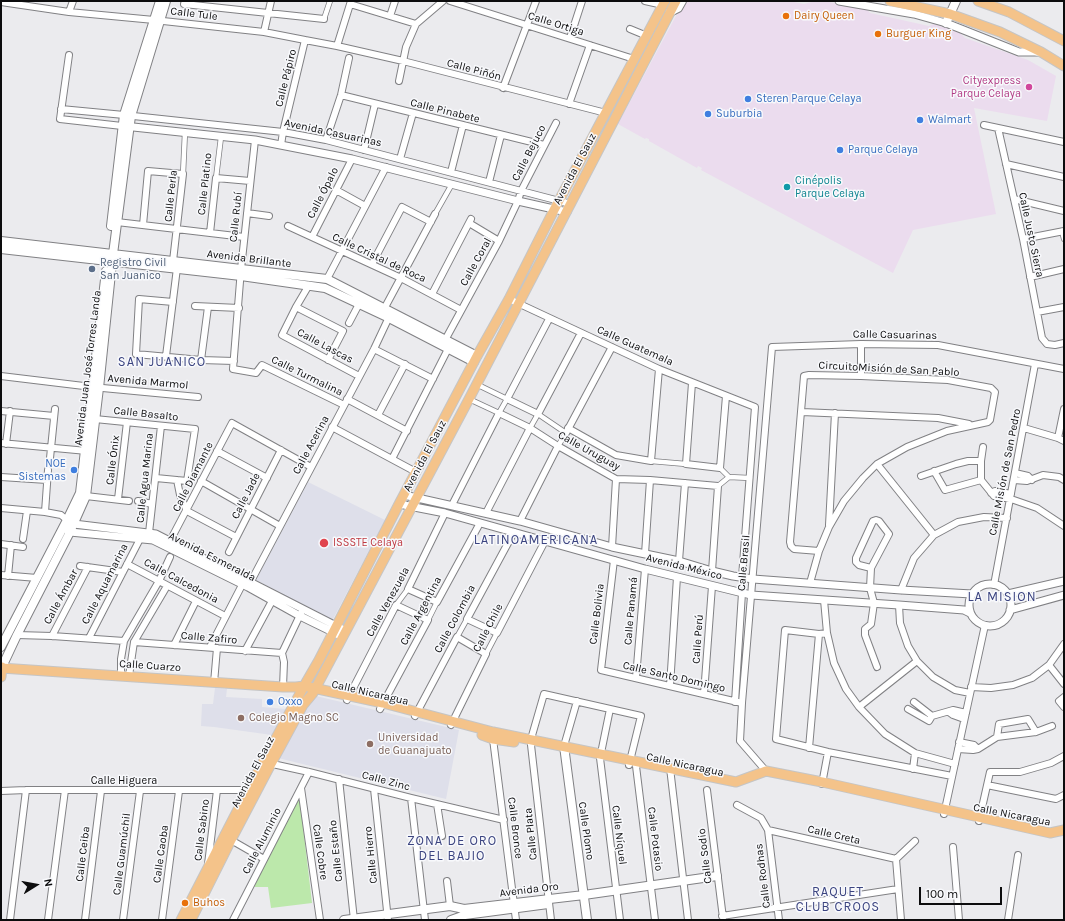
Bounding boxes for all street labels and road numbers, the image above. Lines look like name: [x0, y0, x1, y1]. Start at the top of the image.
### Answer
street label: Calle Tule: [170, 5, 218, 23]
street label: Calle Ortiga: [526, 9, 586, 39]
street label: Calle Pápiro: [272, 48, 300, 108]
street label: Calle Piñón: [445, 56, 503, 84]
street label: Calle Pinabete: [409, 96, 481, 126]
street label: Avenida Casuarinas: [283, 116, 383, 150]
street label: Calle Bejuco: [509, 123, 549, 183]
street label: Avenida El Sauz: [551, 131, 599, 207]
street label: Calle Platino: [195, 152, 215, 216]
street label: Calle Ópalo: [304, 165, 342, 221]
street label: Calle Perla: [162, 169, 180, 223]
street label: Calle Rubí: [227, 191, 245, 243]
street label: Calle Justo Sierra: [1016, 191, 1046, 279]
street label: Calle Cristal de Roca: [330, 230, 428, 286]
street label: Calle Coral: [457, 236, 495, 288]
street label: Avenida Brillante: [206, 247, 292, 271]
street label: Avenida Juan José Torres Landa: [72, 290, 104, 446]
street label: Calle Guatemala: [595, 323, 675, 369]
street label: Calle Lascas: [295, 326, 355, 366]
street label: Calle Casuarinas: [853, 328, 937, 342]
street label: Calle Turmalina: [269, 353, 345, 399]
street label: CircuitoMisión de San Pablo: [818, 359, 960, 379]
street label: Avenida Marmol: [107, 372, 189, 392]
street label: Calle Basalto: [113, 404, 179, 424]
street label: Calle Misión de San Pedro: [986, 407, 1024, 537]
street label: Calle Acerina: [290, 413, 332, 477]
street label: Avenida El Sauz: [401, 418, 449, 494]
street label: Calle Uruguay: [556, 428, 622, 474]
street label: Calle Agua Marina: [134, 432, 156, 524]
street label: Calle Ónix: [103, 434, 123, 486]
street label: Calle Diamante: [170, 440, 216, 514]
street label: Calle Jade: [229, 471, 263, 521]
street label: Avenida Esmeralda: [166, 529, 258, 585]
street label: Calle Brasil: [735, 534, 753, 592]
street label: Calle Aquamarina: [79, 541, 131, 627]
street label: Avenida México: [645, 551, 723, 583]
street label: Calle Calcedonia: [141, 556, 221, 606]
street label: Calle Venezuela: [363, 565, 413, 639]
street label: Calle Ámbar: [41, 567, 81, 627]
street label: Calle Argentina: [397, 574, 445, 648]
street label: Calle Panamá: [621, 576, 641, 646]
street label: Calle Colombia: [432, 583, 478, 655]
street label: Calle Bolivia: [587, 583, 607, 645]
street label: Calle Chile: [470, 602, 506, 654]
street label: Calle Perú: [690, 614, 706, 664]
street label: Calle Zafiro: [180, 629, 238, 647]
street label: Calle Cuarzo: [119, 657, 181, 675]
street label: Calle Santo Domingo: [621, 659, 727, 695]
street label: Calle Nicaragua: [330, 678, 410, 708]
street label: Avenida El Sauz: [229, 734, 277, 810]
street label: Calle Nicaragua: [645, 750, 725, 780]
street label: Calle Zinc: [360, 768, 412, 794]
street label: Calle Higuera: [91, 774, 157, 788]
street label: Calle Bronce: [505, 796, 525, 860]
street label: Calle Sabino: [192, 798, 212, 862]
street label: Calle Plomo: [575, 801, 597, 861]
street label: Calle Nicaragua: [972, 801, 1052, 829]
street label: Calle Níquel: [609, 804, 629, 866]
street label: Calle Aluminio: [240, 806, 284, 876]
street label: Calle Potasio: [645, 806, 665, 872]
street label: Calle Plata: [522, 807, 540, 861]
street label: Calle Guamúchil: [110, 812, 134, 896]
street label: Calle Estaño: [326, 819, 346, 883]
street label: Calle Cobre: [310, 823, 330, 881]
street label: Calle Creta: [806, 823, 862, 847]
street label: Calle Caoba: [150, 824, 172, 884]
street label: Calle Ceiba: [73, 826, 93, 882]
street label: Calle Hierro: [361, 826, 381, 884]
street label: Calle Sodio: [695, 828, 715, 884]
street label: Calle Rodhas: [752, 843, 774, 909]
street label: Avenida Oro: [499, 880, 559, 900]

